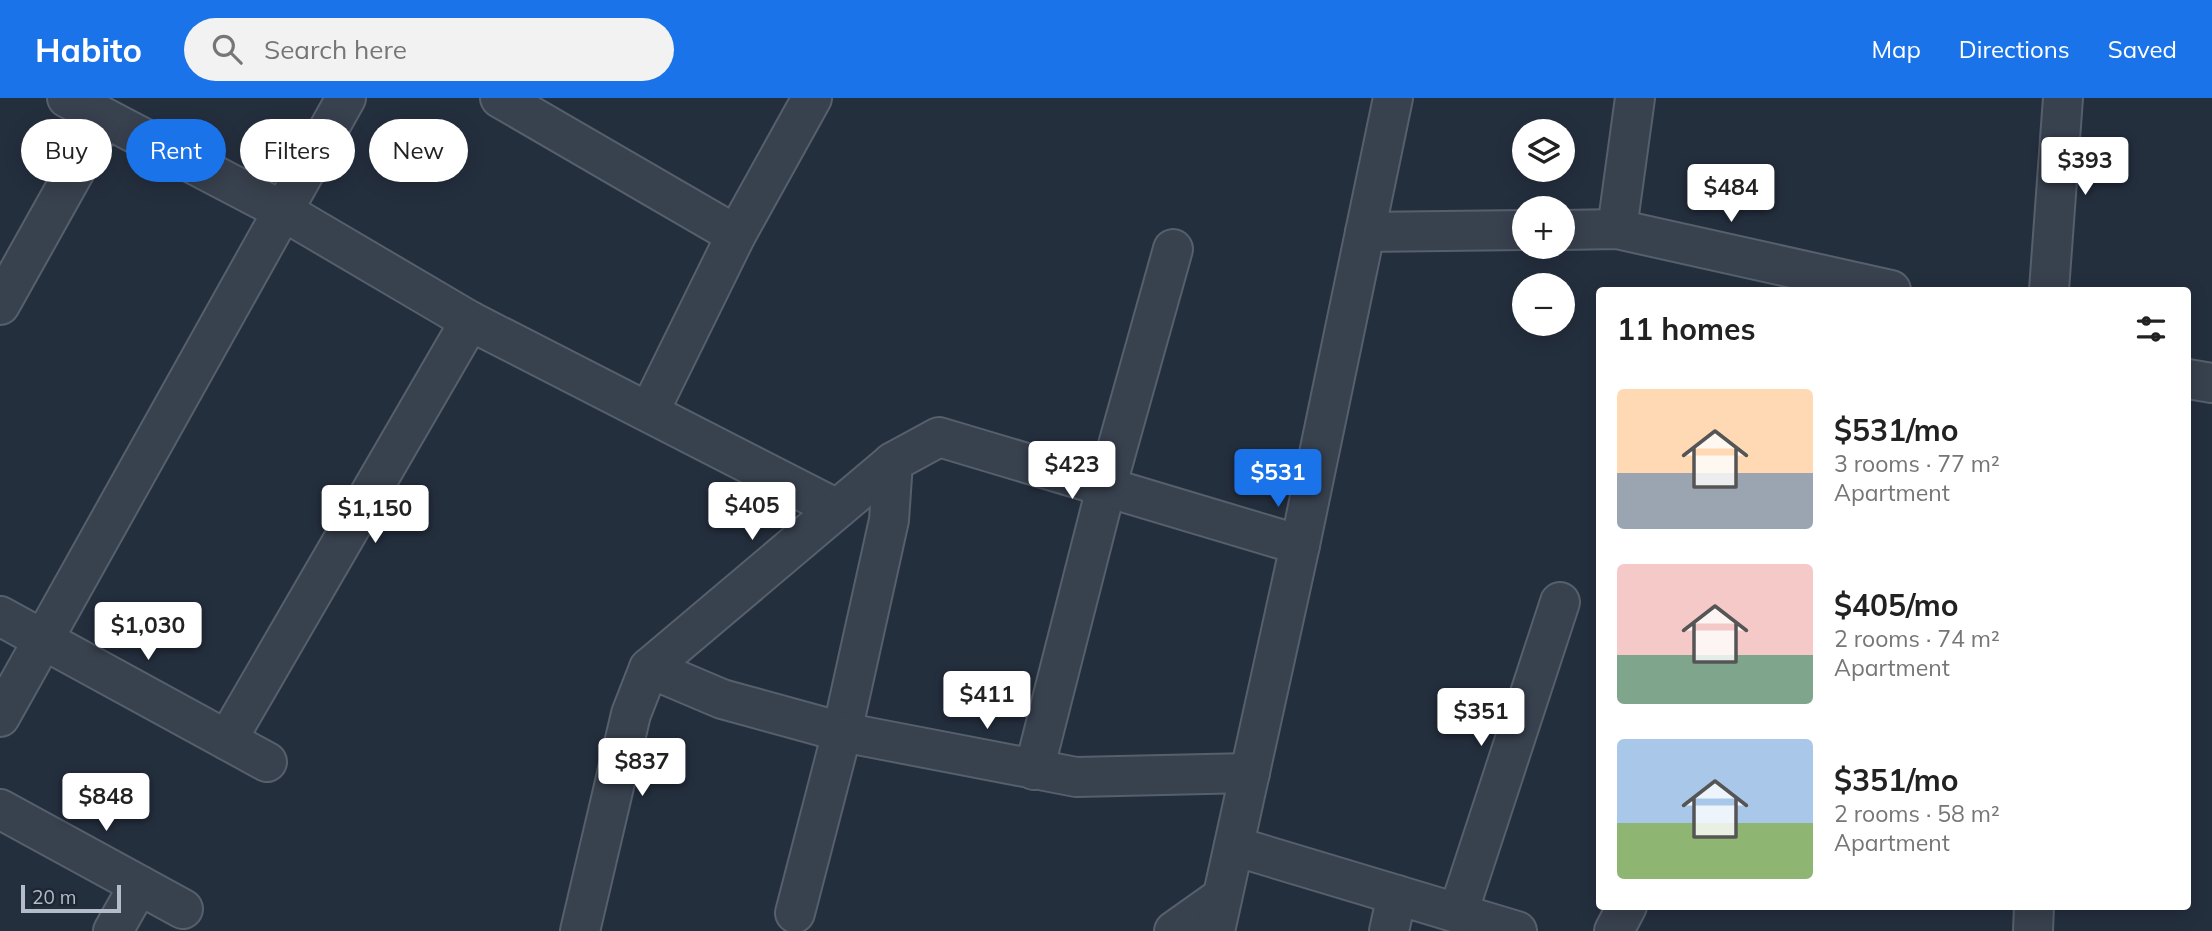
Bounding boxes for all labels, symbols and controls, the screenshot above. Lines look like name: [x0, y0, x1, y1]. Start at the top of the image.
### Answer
search box: [184, 18, 674, 81]
text: Habito: [35, 29, 142, 70]
icon: search: [208, 30, 246, 68]
text: Search here: [264, 33, 407, 66]
text: Map: [1871, 34, 1921, 64]
text: Directions: [1959, 34, 2070, 64]
text: Saved: [2108, 34, 2177, 64]
chip: Buy: [21, 119, 112, 182]
chip: Rent: [126, 119, 226, 182]
chip: Filters: [240, 119, 355, 182]
chip: New: [369, 119, 468, 182]
map controls: [1512, 119, 1575, 336]
button: layers: [1512, 119, 1575, 182]
pin: $393: [2044, 138, 2126, 197]
text: $393: [2057, 145, 2113, 174]
pin: $484: [1690, 164, 1772, 224]
text: $484: [1703, 172, 1759, 201]
button: +: [1512, 196, 1575, 259]
button: −: [1512, 273, 1575, 336]
text: 11 homes: [1617, 310, 1756, 348]
icon: filters: [2132, 310, 2170, 348]
text: $531/mo: [1834, 411, 1958, 449]
icon: home: [1673, 417, 1757, 501]
pin: $423: [1031, 442, 1113, 501]
text: $423: [1044, 449, 1100, 478]
text: 3 rooms · 77 m²: [1834, 449, 2000, 478]
pin: $531: [1237, 450, 1319, 509]
text: $531: [1250, 457, 1306, 486]
text: Apartment: [1834, 478, 1950, 507]
pin: $405: [711, 482, 793, 542]
pin: $1,150: [318, 486, 432, 545]
text: $405: [724, 490, 780, 519]
text: $1,150: [338, 493, 412, 522]
text: $405/mo: [1834, 586, 1958, 624]
icon: home: [1673, 592, 1757, 676]
pin: $1,030: [91, 602, 205, 662]
text: $1,030: [111, 610, 185, 639]
text: 2 rooms · 74 m²: [1834, 624, 2000, 653]
text: Apartment: [1834, 653, 1950, 682]
pin: $411: [946, 672, 1028, 731]
text: $411: [959, 679, 1015, 708]
pin: $351: [1440, 688, 1522, 748]
text: $351: [1453, 696, 1509, 725]
pin: $837: [601, 738, 683, 798]
text: $837: [614, 746, 670, 775]
text: $351/mo: [1834, 761, 1958, 799]
icon: home: [1673, 767, 1757, 851]
pin: $848: [65, 774, 147, 833]
text: $848: [78, 781, 134, 810]
text: 2 rooms · 58 m²: [1834, 799, 2000, 828]
text: Apartment: [1834, 828, 1950, 857]
scale bar: [21, 882, 121, 914]
text: 20 m: [32, 885, 76, 909]

